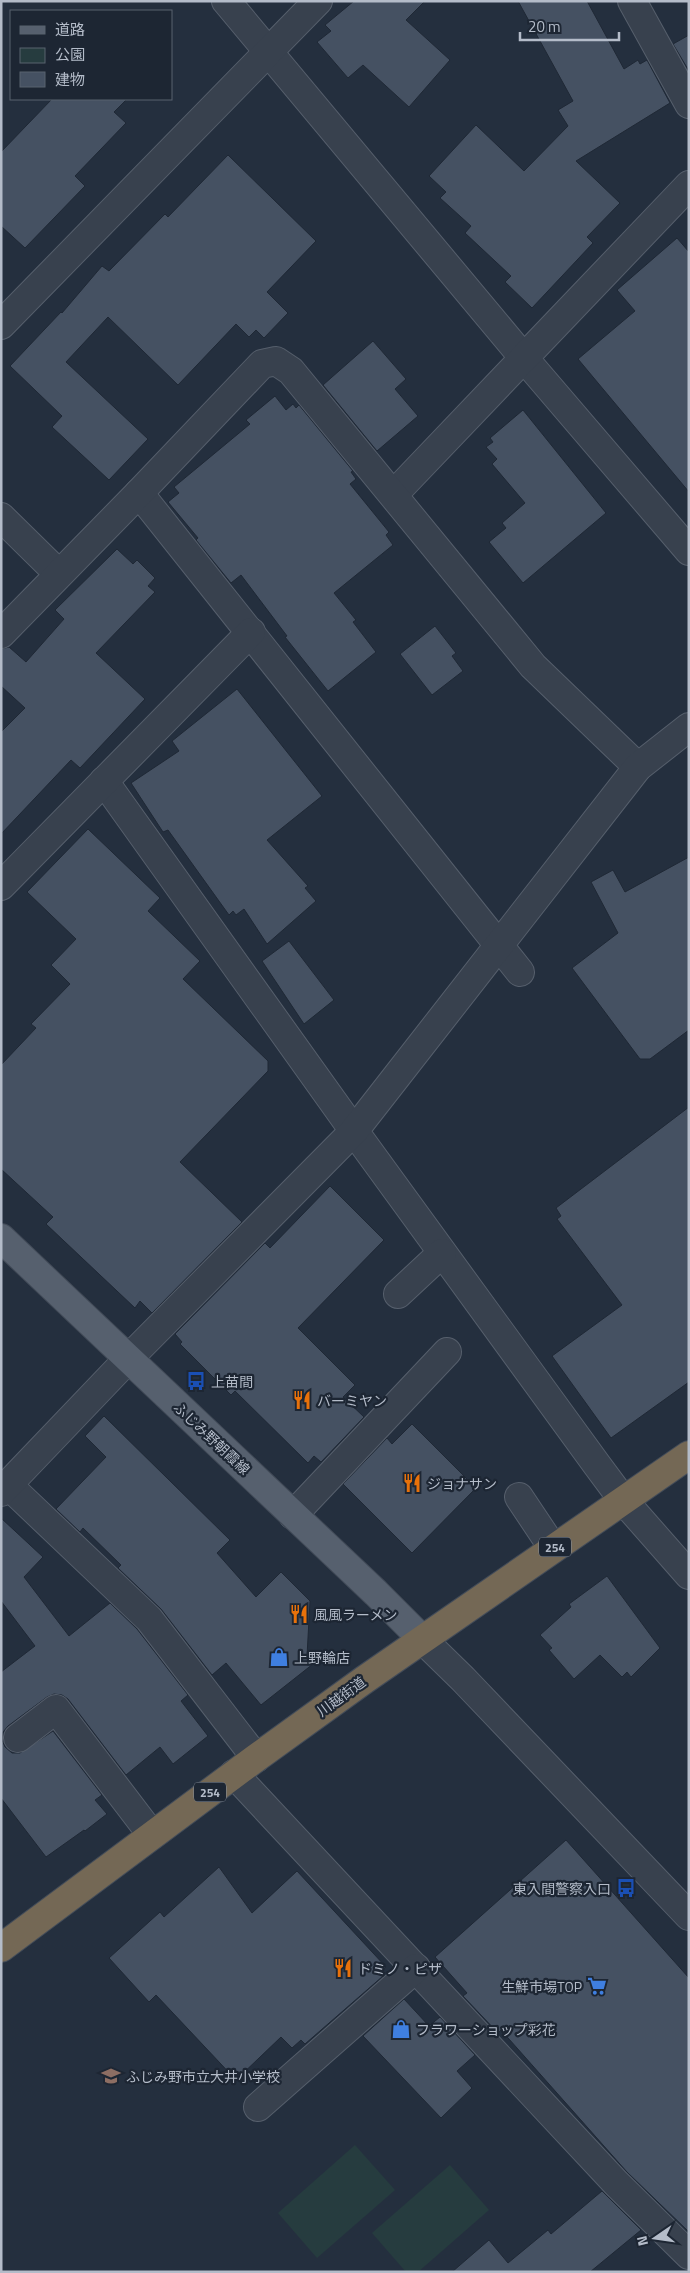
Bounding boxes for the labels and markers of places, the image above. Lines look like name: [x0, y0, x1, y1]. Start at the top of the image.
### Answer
bus stop icon: 上苗間: [185, 1370, 207, 1392]
place label: 上苗間: [211, 1371, 253, 1392]
restaurant icon: バーミヤン: [291, 1389, 313, 1411]
place label: バーミヤン: [317, 1390, 387, 1411]
restaurant icon: ジョナサン: [401, 1472, 423, 1494]
place label: ジョナサン: [427, 1473, 497, 1494]
restaurant icon: 風風ラーメン: [288, 1603, 310, 1625]
place label: 風風ラーメン: [314, 1604, 397, 1625]
shop icon: 上野輪店: [268, 1646, 290, 1668]
place label: 上野輪店: [294, 1647, 350, 1668]
bus stop icon: 東入間警察入口: [615, 1877, 637, 1899]
place label: 東入間警察入口: [513, 1878, 611, 1899]
restaurant icon: ドミノ・ピザ: [332, 1957, 354, 1979]
place label: ドミノ・ピザ: [358, 1958, 442, 1979]
supermarket icon: 生鮮市場TOP: [586, 1975, 608, 1997]
place label: 生鮮市場TOP: [501, 1976, 582, 1997]
shop icon: フラワーショップ彩花: [390, 2018, 412, 2040]
place label: フラワーショップ彩花: [416, 2019, 556, 2040]
school or university icon: ふじみ野市立大井小学校: [100, 2065, 122, 2087]
place label: ふじみ野市立大井小学校: [126, 2066, 280, 2087]

